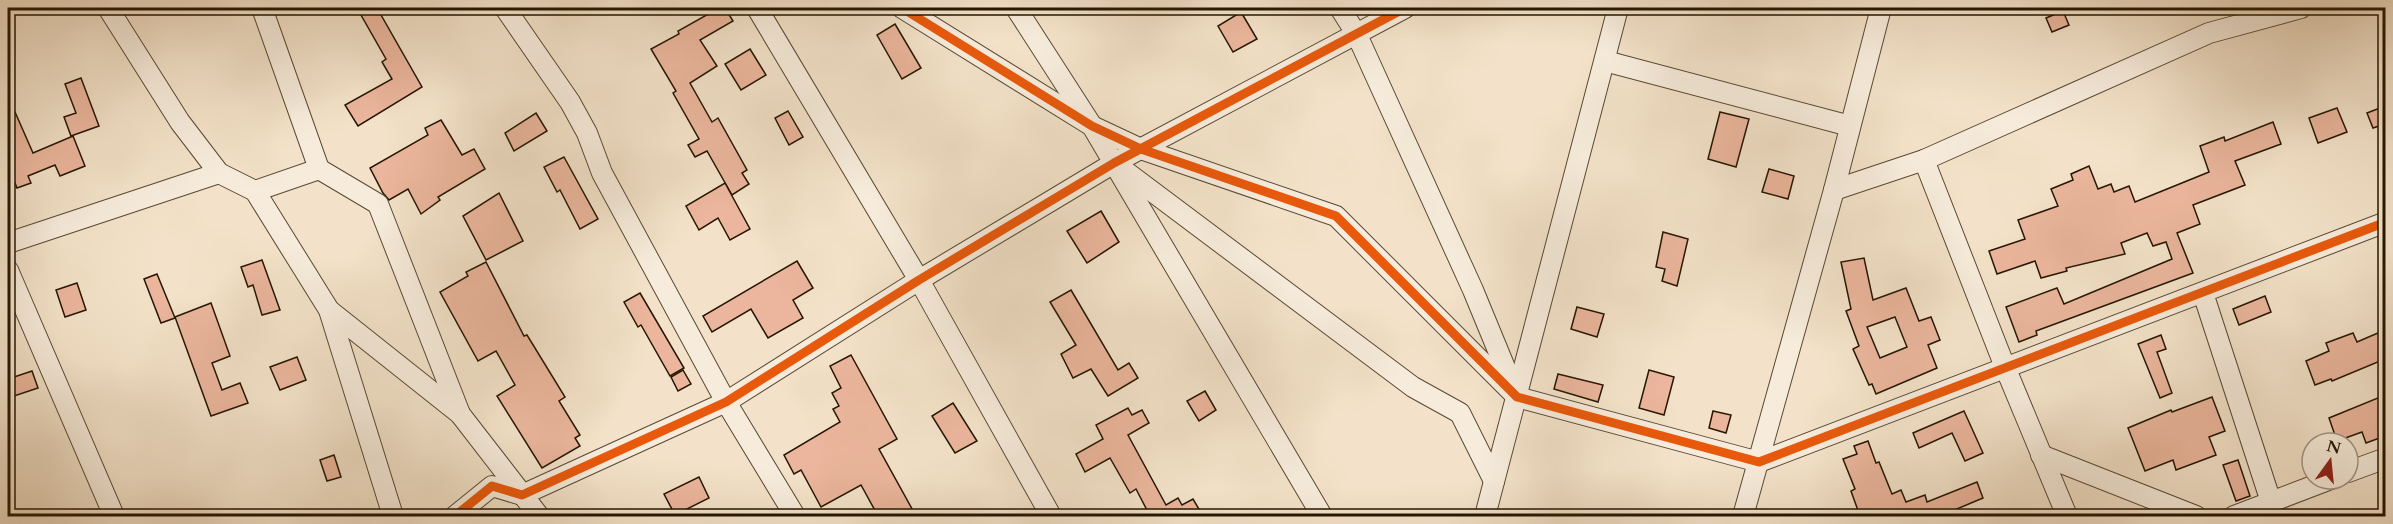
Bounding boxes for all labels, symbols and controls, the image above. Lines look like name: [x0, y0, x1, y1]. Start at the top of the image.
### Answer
north arrow: [2300, 431, 2360, 491]
text: N: [2324, 435, 2343, 460]

